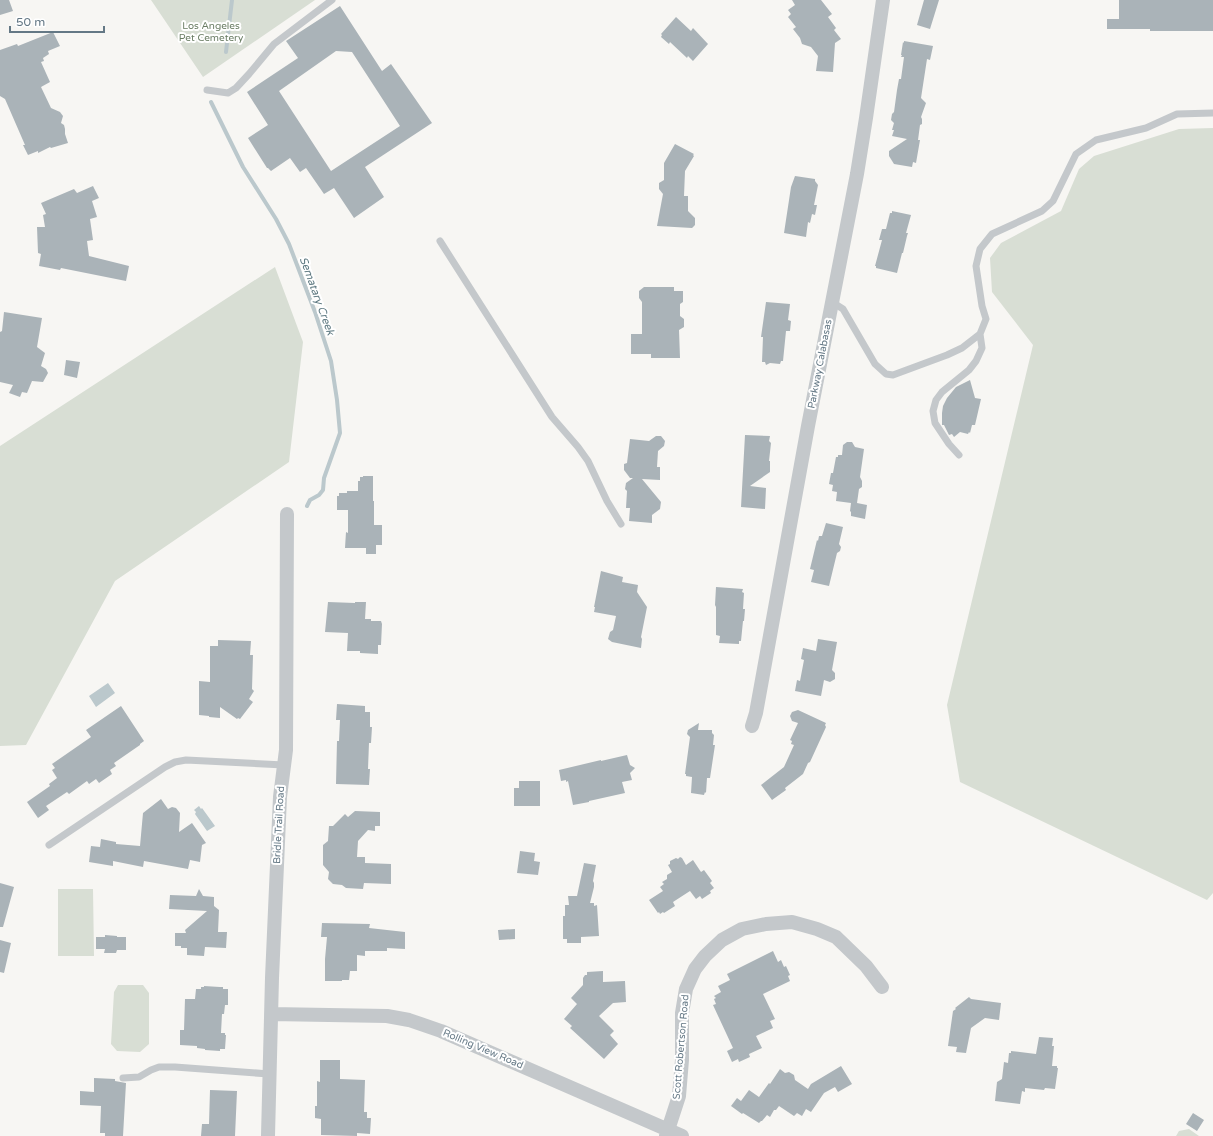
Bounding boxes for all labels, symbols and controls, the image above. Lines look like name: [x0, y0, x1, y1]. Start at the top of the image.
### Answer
scale bar: [10, 8, 104, 34]
text: 50 m: [16, 15, 45, 29]
park label: Los Angeles Pet Cemetery: [179, 20, 244, 44]
water label: Sematary Creek: [297, 255, 338, 338]
street label: Parkway Calabasas: [805, 318, 835, 410]
street label: Bridle Trail Road: [271, 786, 287, 864]
street label: Scott Robertson Road: [670, 994, 692, 1100]
street label: Rolling View Road: [441, 1027, 525, 1071]

